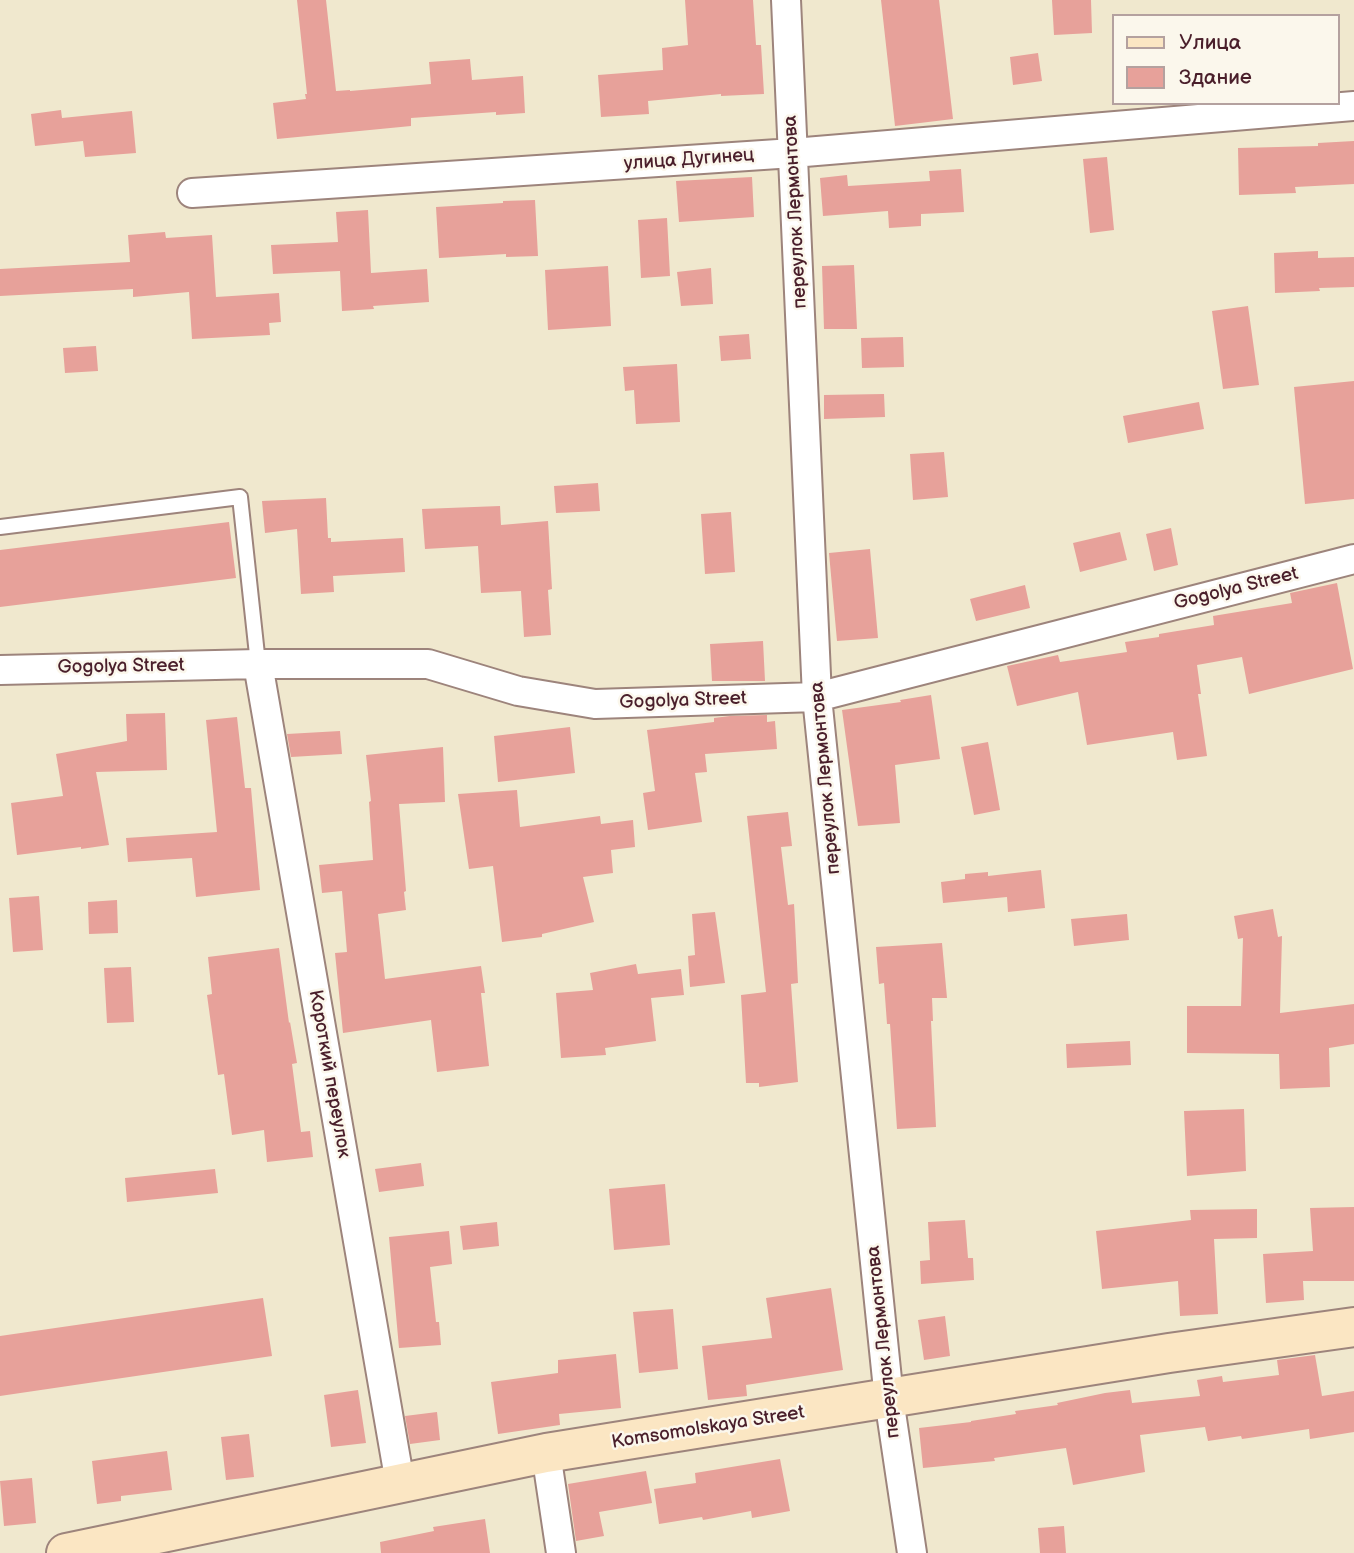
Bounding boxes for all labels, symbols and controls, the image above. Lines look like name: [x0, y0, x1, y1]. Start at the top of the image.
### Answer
legend: [1112, 14, 1340, 105]
text: Улица: [1179, 30, 1241, 55]
text: Здание: [1179, 65, 1252, 90]
street label: переулок Лермонтова: [780, 115, 812, 309]
street label: улица Дугинец: [623, 144, 755, 176]
street label: Gogolya Street: [1172, 563, 1300, 615]
street label: Gogolya Street: [57, 654, 185, 680]
street label: переулок Лермонтова: [806, 681, 846, 875]
street label: Gogolya Street: [619, 687, 747, 715]
street label: Короткий переулок: [303, 988, 355, 1160]
street label: переулок Лермонтова: [863, 1244, 905, 1440]
street label: Komsomolskaya Street: [610, 1402, 806, 1454]

